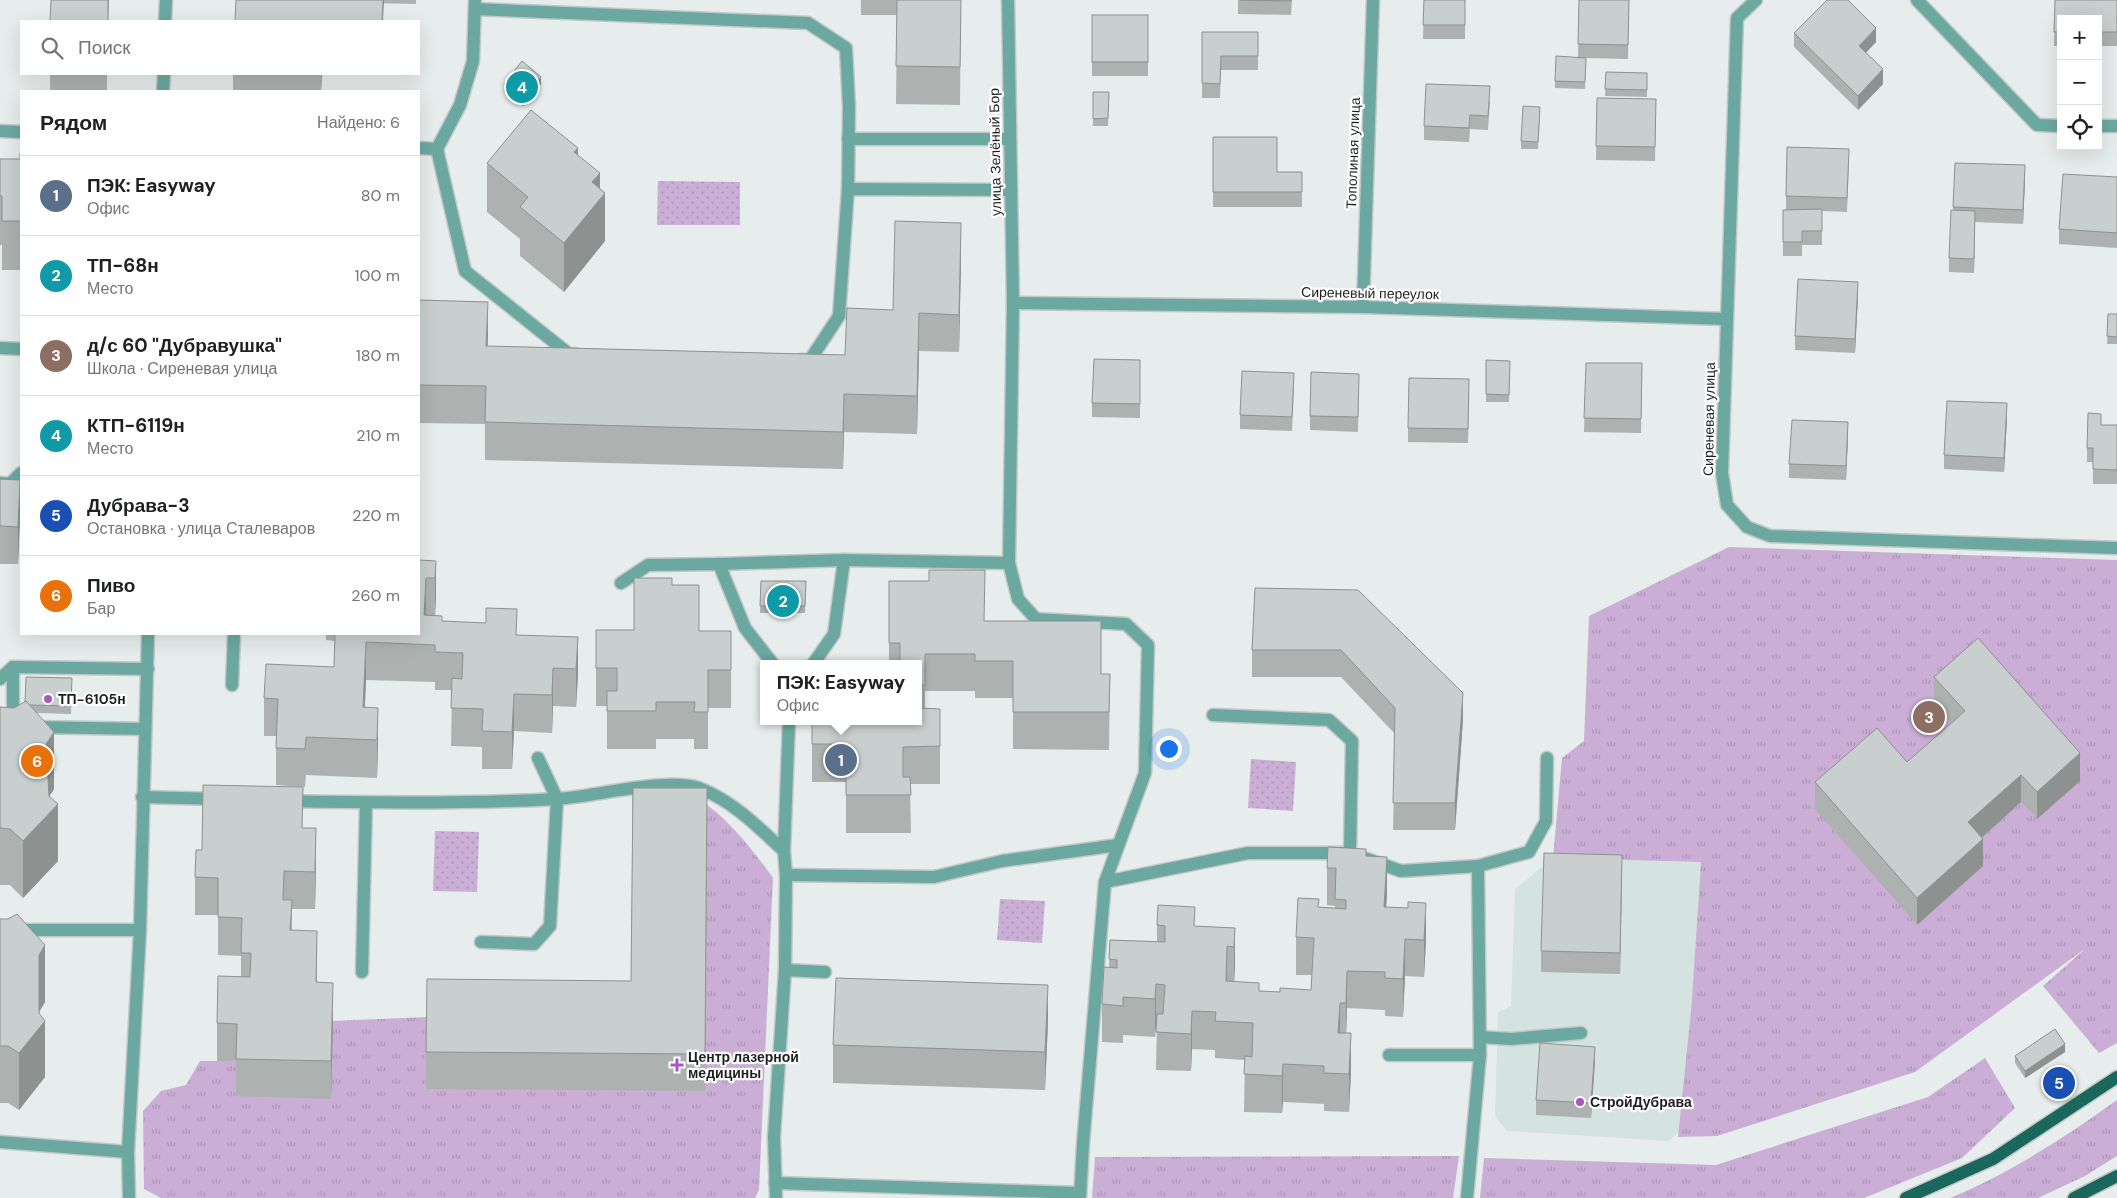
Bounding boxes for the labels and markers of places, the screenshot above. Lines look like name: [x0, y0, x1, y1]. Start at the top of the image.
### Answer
pin: 4: [506, 68, 538, 106]
pin: 2: [767, 582, 799, 620]
place label: ТП-6105н: [58, 690, 126, 708]
marker: ТП-6105н: [42, 693, 54, 705]
pin: 3: [1913, 698, 1945, 736]
pin: 1: [825, 741, 857, 779]
pin: 6: [21, 742, 53, 780]
place label: Центр лазерной медицины: [688, 1048, 799, 1082]
marker: Центр лазерной медицины: [670, 1058, 684, 1072]
pin: 5: [2043, 1064, 2075, 1102]
place label: СтройДубрава: [1590, 1093, 1692, 1111]
marker: СтройДубрава: [1574, 1096, 1586, 1108]

